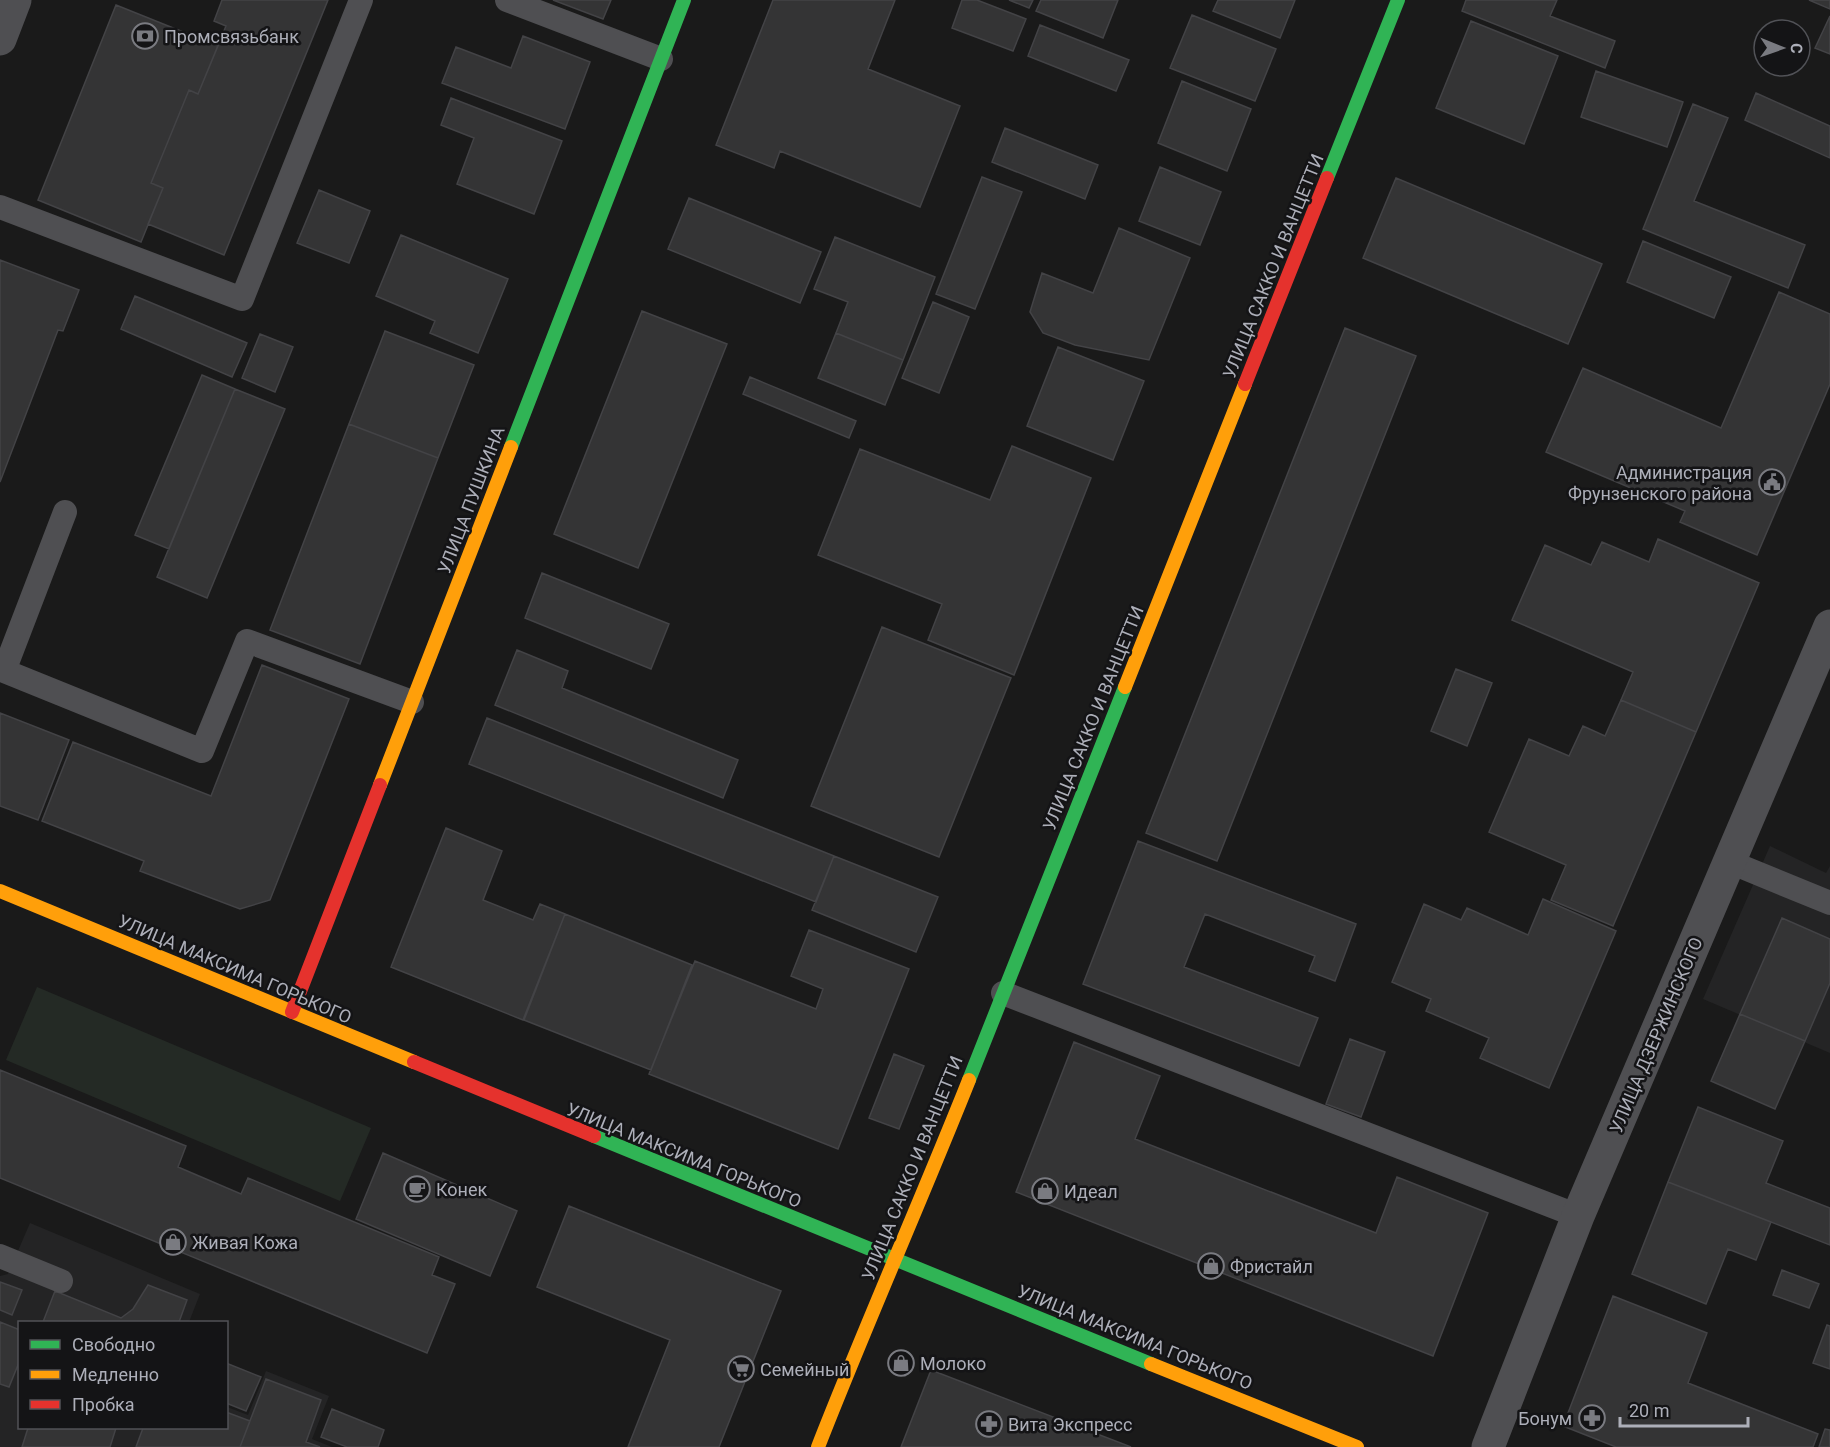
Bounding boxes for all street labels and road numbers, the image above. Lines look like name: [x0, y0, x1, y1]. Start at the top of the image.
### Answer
street label: УЛИЦА САККО И ВАНЦЕТТИ: [1218, 151, 1328, 381]
street label: УЛИЦА ПУШКИНА: [433, 423, 509, 577]
street label: УЛИЦА САККО И ВАНЦЕТТИ: [1038, 603, 1148, 833]
street label: УЛИЦА МАКСИМА ГОРЬКОГО: [115, 910, 355, 1028]
street label: УЛИЦА ДЗЕРЖИНСКОГО: [1605, 934, 1707, 1136]
street label: УЛИЦА САККО И ВАНЦЕТТИ: [857, 1053, 967, 1283]
street label: УЛИЦА МАКСИМА ГОРЬКОГО: [563, 1098, 805, 1212]
street label: УЛИЦА МАКСИМА ГОРЬКОГО: [1014, 1280, 1256, 1394]

